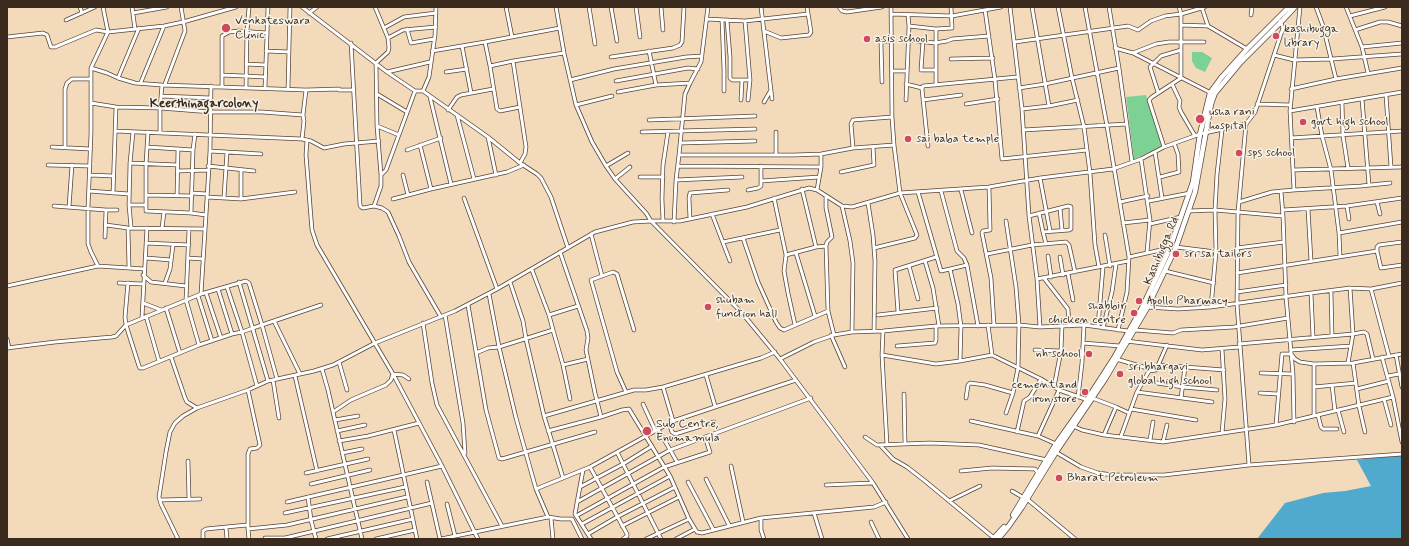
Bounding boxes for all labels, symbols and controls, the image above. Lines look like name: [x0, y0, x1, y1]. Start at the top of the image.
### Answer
place label: Venkateswara Clinic: [235, 14, 310, 42]
marker: Venkateswara Clinic: [220, 22, 232, 34]
place label: kashibugga library: [1284, 22, 1338, 50]
marker: kashibugga library: [1271, 31, 1281, 41]
place label: asis school: [875, 32, 928, 46]
marker: asis school: [862, 34, 872, 44]
district label: Keerthinagarcolony: [150, 96, 258, 112]
place label: usha rani hospital: [1209, 105, 1255, 133]
marker: usha rani hospital: [1194, 113, 1206, 125]
place label: govt high school: [1311, 115, 1389, 129]
marker: govt high school: [1298, 117, 1308, 127]
place label: sai baba temple: [916, 132, 999, 146]
marker: sai baba temple: [903, 134, 913, 144]
place label: sps school: [1247, 146, 1295, 160]
marker: sps school: [1234, 148, 1244, 158]
street label: Kashibugga Rd: [1141, 215, 1183, 287]
place label: sri sai tailors: [1184, 247, 1252, 261]
marker: sri sai tailors: [1171, 249, 1181, 259]
place label: shubam function hall: [716, 293, 777, 321]
place label: Apollo Pharmacy: [1147, 294, 1228, 308]
marker: Apollo Pharmacy: [1134, 296, 1144, 306]
place label: shabbir chicken centre: [1048, 299, 1126, 327]
marker: shubam function hall: [703, 302, 713, 312]
marker: shabbir chicken centre: [1129, 308, 1139, 318]
place label: nh school: [1036, 347, 1081, 361]
marker: nh school: [1084, 349, 1094, 359]
place label: sri bhargavi global high school: [1128, 360, 1212, 388]
marker: sri bhargavi global high school: [1115, 369, 1125, 379]
place label: cement and iron store: [1012, 378, 1077, 406]
marker: cement and iron store: [1080, 387, 1090, 397]
place label: Sub Centre, Enumamula: [656, 417, 720, 445]
marker: Sub Centre, Enumamula: [641, 425, 653, 437]
place label: Bharat Petroleum: [1067, 471, 1158, 485]
marker: Bharat Petroleum: [1054, 473, 1064, 483]

